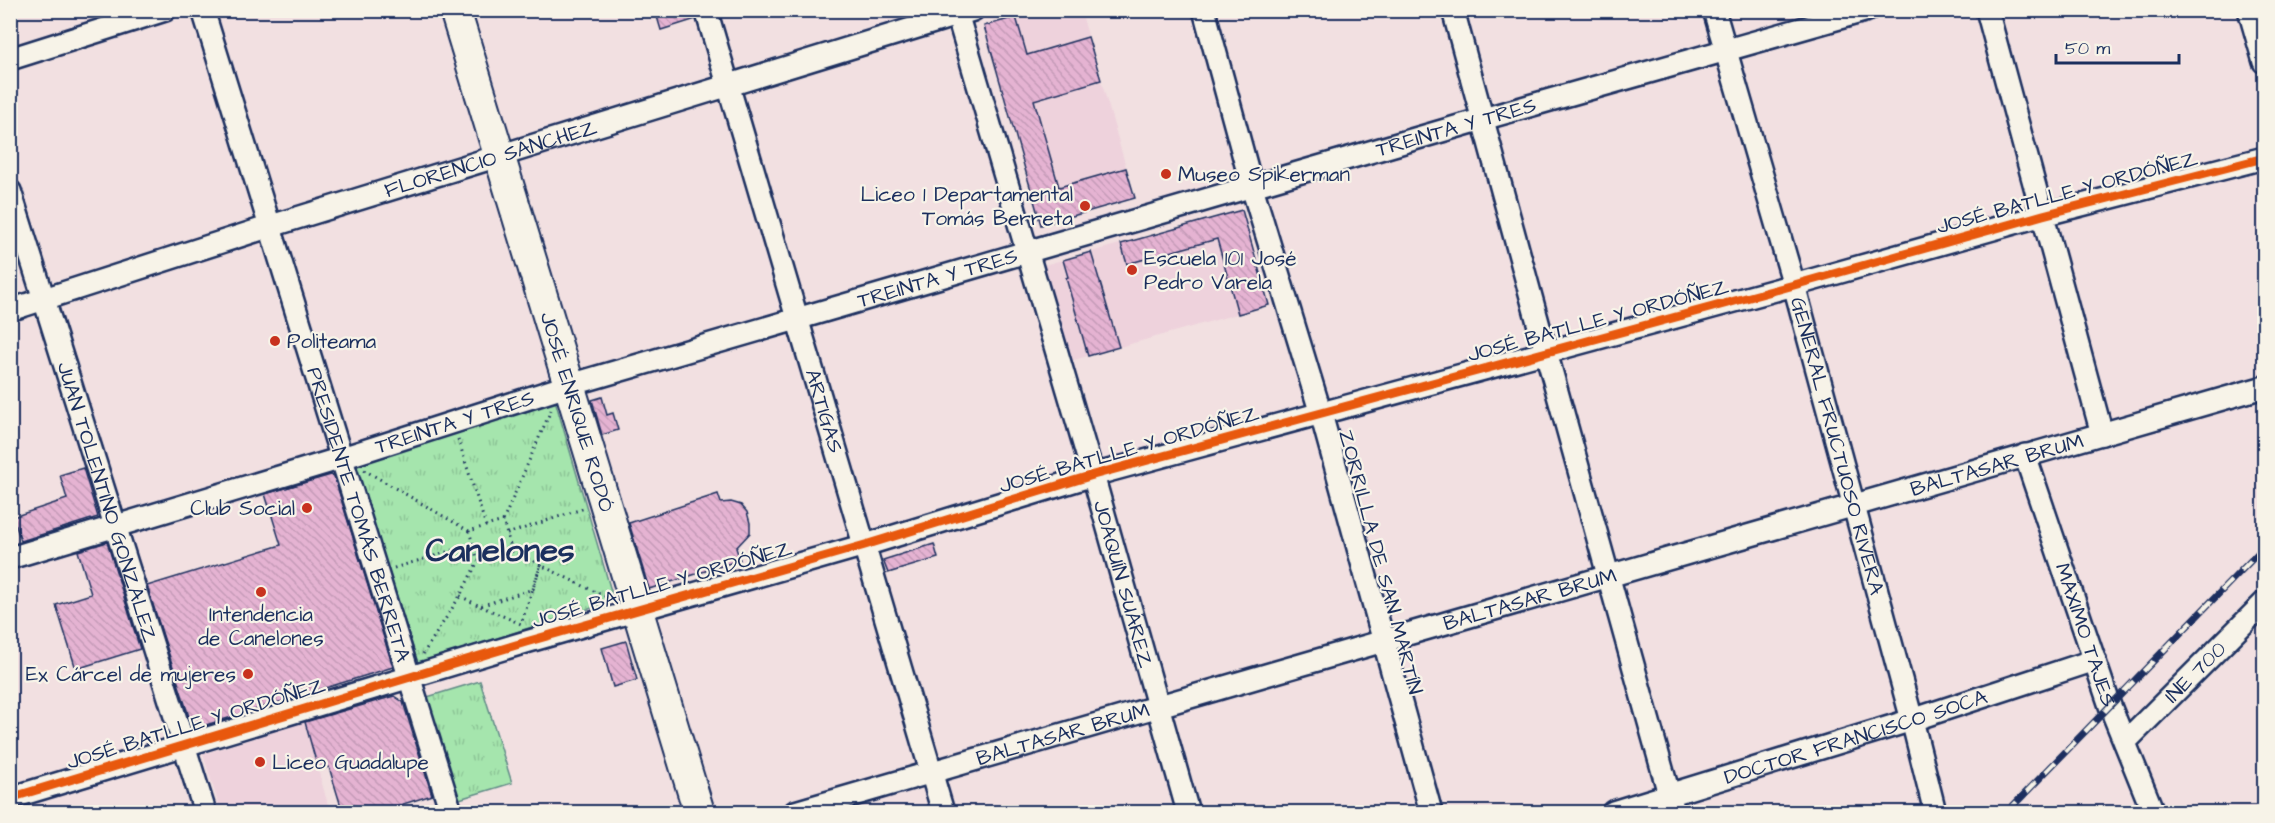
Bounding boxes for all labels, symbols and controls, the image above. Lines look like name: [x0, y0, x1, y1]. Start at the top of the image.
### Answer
scale bar: [2056, 27, 2179, 65]
text: 50 m: [2065, 36, 2110, 61]
street label: TREINTA Y TRES: [1373, 91, 1540, 164]
street label: FLORENCIO SÁNCHEZ: [381, 113, 601, 205]
street label: JOSÉ BATLLE Y ORDÓÑEZ: [1933, 144, 2201, 241]
place label: Museo Spikerman: [1178, 160, 1350, 190]
marker: Museo Spikerman: [1159, 167, 1173, 181]
place label: Liceo 1 Departamental Tomás Berreta: [861, 180, 1073, 233]
marker: Liceo 1 Departamental Tomás Berreta: [1078, 199, 1092, 213]
street label: TREINTA Y TRES: [854, 241, 1021, 315]
place label: Escuela 101 José Pedro Varela: [1144, 244, 1297, 297]
marker: Escuela 101 José Pedro Varela: [1125, 263, 1139, 277]
street label: JOSÉ BATLLE Y ORDÓÑEZ: [1464, 272, 1732, 369]
street label: GENERAL FRUCTUOSO RIVERA: [1783, 294, 1892, 599]
street label: JOSÉ ENRIQUE RODÓ: [533, 308, 621, 516]
place label: Politeama: [287, 327, 377, 356]
marker: Politeama: [268, 334, 282, 348]
street label: JUAN TOLENTINO GONZÁLEZ: [50, 358, 165, 646]
street label: PRESIDENTE TOMÁS BERRETA: [299, 364, 418, 666]
street label: ARTIGAS: [798, 366, 850, 456]
street label: TREINTA Y TRES: [372, 383, 538, 461]
street label: JOSÉ BATLLE Y ORDÓÑEZ: [996, 398, 1263, 501]
street label: BALTASAR BRUM: [1907, 426, 2087, 504]
street label: ZORRILLA DE SAN MARTÍN: [1331, 427, 1430, 698]
place label: Club Social: [190, 494, 295, 523]
street label: JOAQUÍN SUÁREZ: [1086, 497, 1161, 671]
marker: Club Social: [300, 501, 314, 515]
district label: Canelones: [425, 528, 575, 574]
street label: JOSÉ BATLLE Y ORDÓÑEZ: [529, 533, 796, 636]
street label: MÁXIMO TAJES: [2048, 559, 2123, 711]
street label: BALTASAR BRUM: [1440, 561, 1620, 638]
marker: Intendencia de Canelones: [254, 585, 268, 599]
place label: Intendencia de Canelones: [198, 600, 324, 653]
street label: INE 700: [2158, 635, 2233, 710]
place label: Ex Cárcel de mujeres: [26, 660, 236, 689]
marker: Ex Cárcel de mujeres: [241, 667, 255, 681]
street label: JOSÉ BATLLE Y ORDÓÑEZ: [63, 670, 329, 777]
street label: DOCTOR FRANCISCO SOCA: [1721, 682, 1992, 792]
street label: BALTASAR BRUM: [973, 695, 1153, 773]
place label: Liceo Guadalupe: [272, 748, 429, 778]
marker: Liceo Guadalupe: [253, 755, 267, 769]

